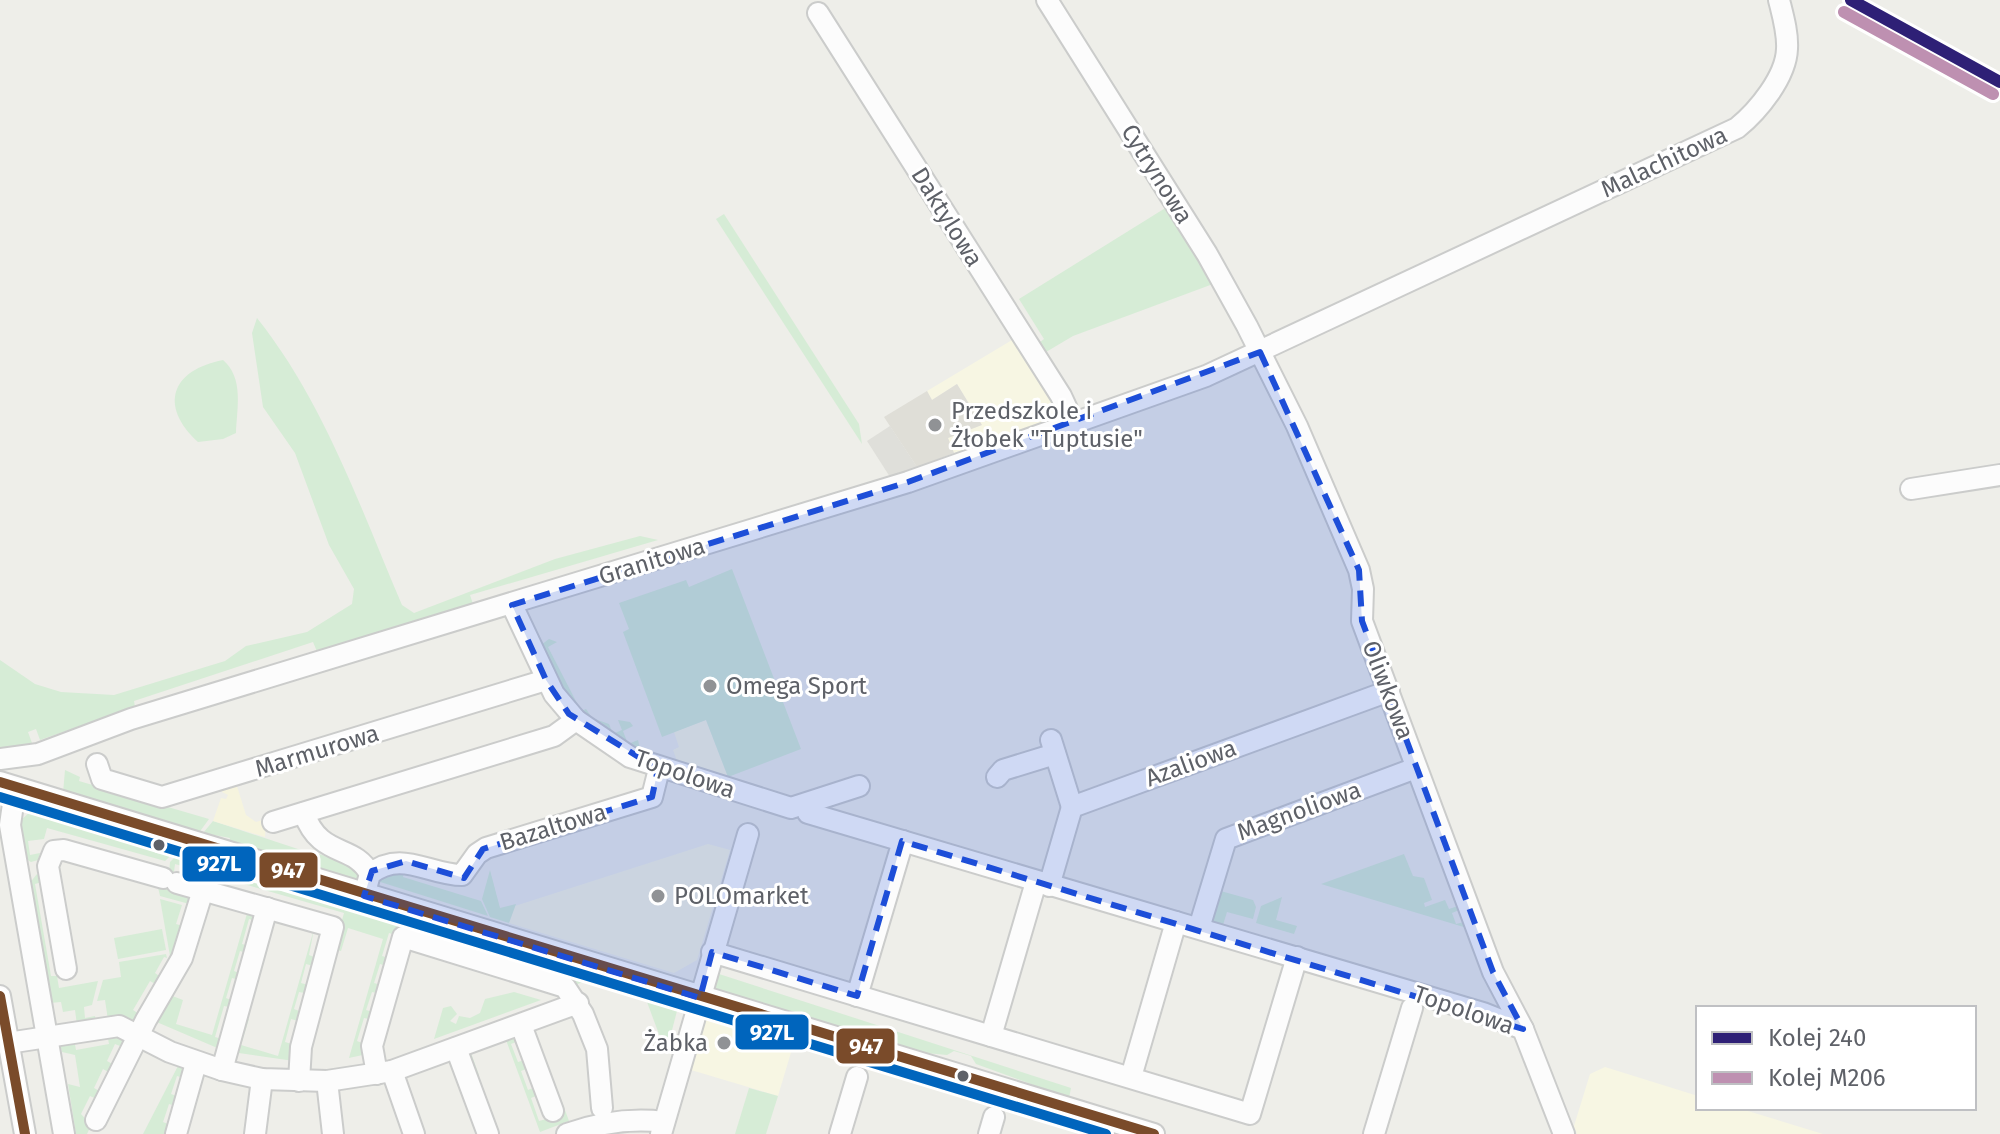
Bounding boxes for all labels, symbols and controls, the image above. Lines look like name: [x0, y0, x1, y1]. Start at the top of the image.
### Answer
street label: Cytrynowa: [1115, 119, 1199, 229]
street label: Malachitowa: [1596, 121, 1732, 203]
street label: Daktylowa: [905, 162, 989, 272]
place label: Przedszkole i Żłobek "Tuptusie": [951, 397, 1143, 453]
marker: Przedszkole i Żłobek "Tuptusie": [926, 416, 944, 434]
street label: Granitowa: [595, 532, 709, 590]
street label: Oliwkowa: [1356, 637, 1420, 743]
place label: Omega Sport: [726, 672, 867, 700]
marker: Omega Sport: [701, 677, 719, 695]
street label: Marmurowa: [252, 719, 382, 783]
street label: Azaliowa: [1142, 734, 1240, 792]
street label: Topolowa: [631, 744, 739, 804]
street label: Magnoliowa: [1233, 776, 1365, 846]
street label: Bazaltowa: [496, 798, 610, 856]
unlabelled marker: [151, 837, 167, 853]
line badge: 927L: [181, 845, 257, 883]
text: 927L: [197, 850, 241, 877]
line badge: 947: [258, 851, 319, 889]
text: 947: [271, 857, 305, 884]
place label: POLOmarket: [674, 882, 809, 910]
marker: POLOmarket: [649, 887, 667, 905]
street label: Topolowa: [1410, 980, 1518, 1040]
legend: [1696, 1006, 1976, 1110]
line badge: 927L: [734, 1013, 810, 1051]
text: 927L: [750, 1019, 794, 1046]
text: Kolej 240: [1768, 1024, 1866, 1052]
line badge: 947: [835, 1027, 896, 1065]
place label: Żabka: [644, 1029, 708, 1057]
text: 947: [849, 1033, 883, 1060]
marker: Żabka: [715, 1034, 733, 1052]
text: Kolej M206: [1768, 1064, 1886, 1092]
unlabelled marker: [955, 1068, 971, 1084]

